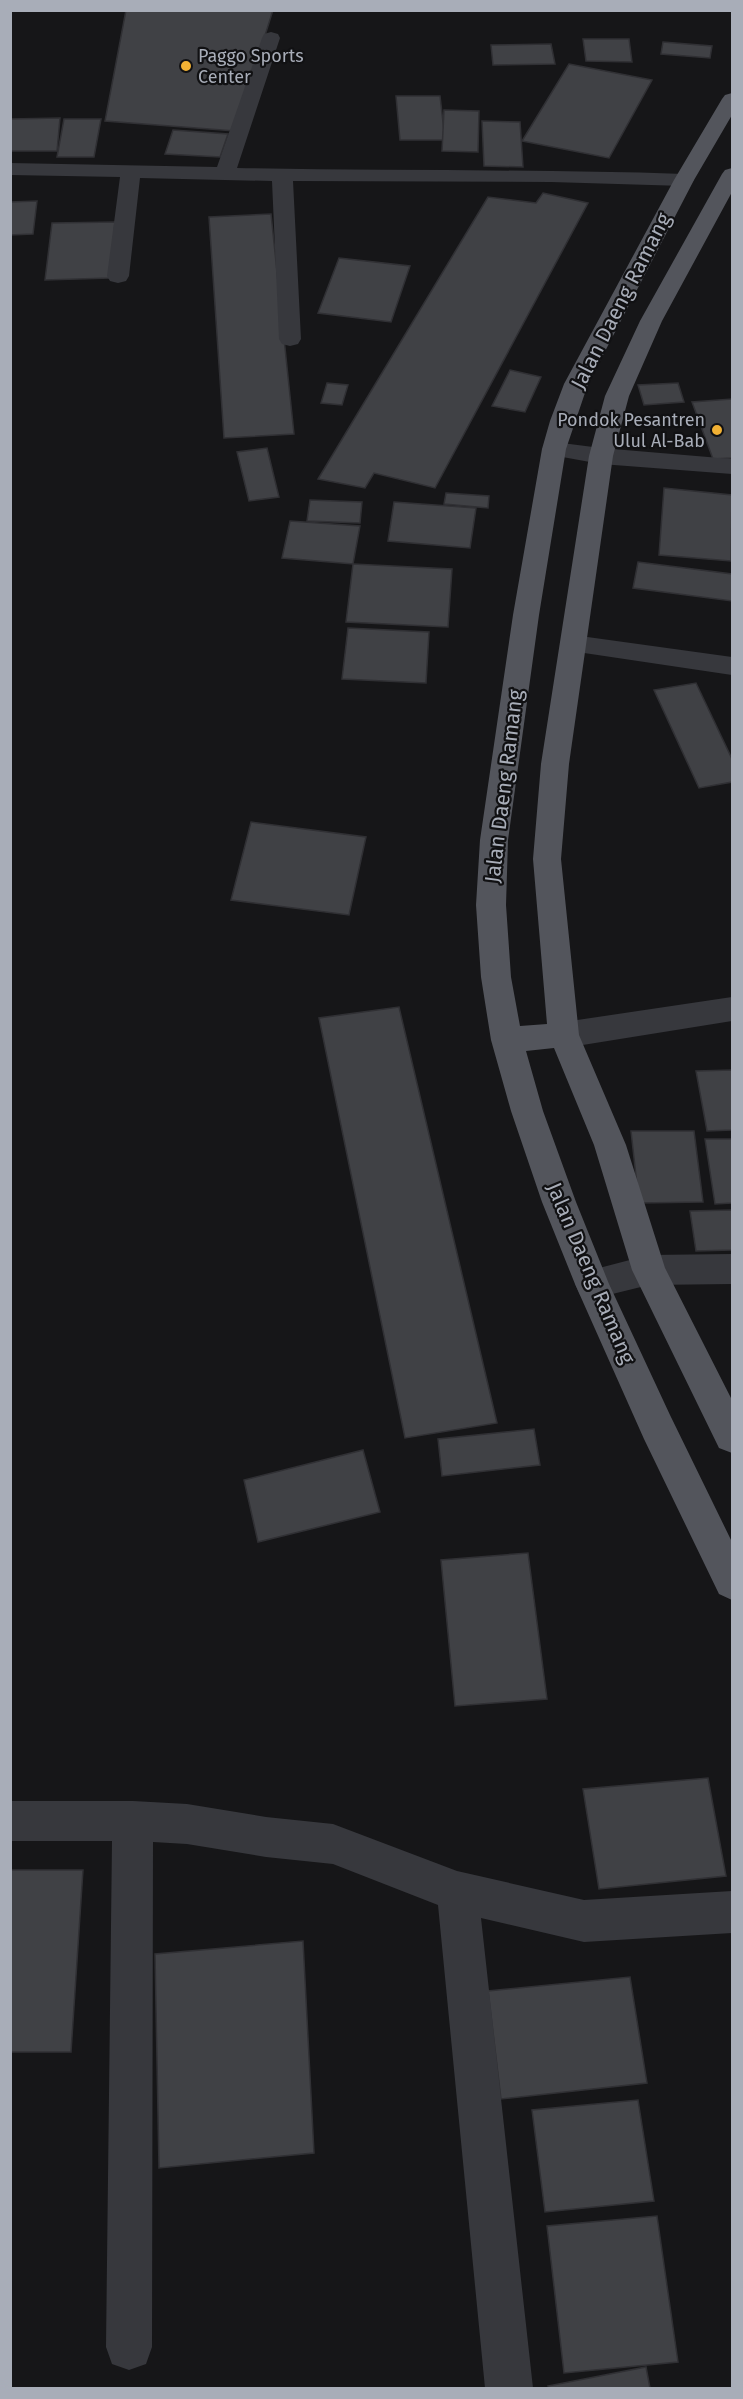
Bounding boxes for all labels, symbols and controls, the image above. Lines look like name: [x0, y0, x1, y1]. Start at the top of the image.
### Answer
place label: Paggo Sports Center: [198, 45, 304, 88]
marker: Paggo Sports Center: [179, 59, 193, 73]
street label: Jalan Daeng Ramang: [565, 208, 677, 394]
place label: Pondok Pesantren Ulul Al-Bab: [557, 409, 705, 452]
marker: Pondok Pesantren Ulul Al-Bab: [710, 423, 724, 437]
street label: Jalan Daeng Ramang: [479, 688, 529, 884]
street label: Jalan Daeng Ramang: [541, 1178, 641, 1368]

